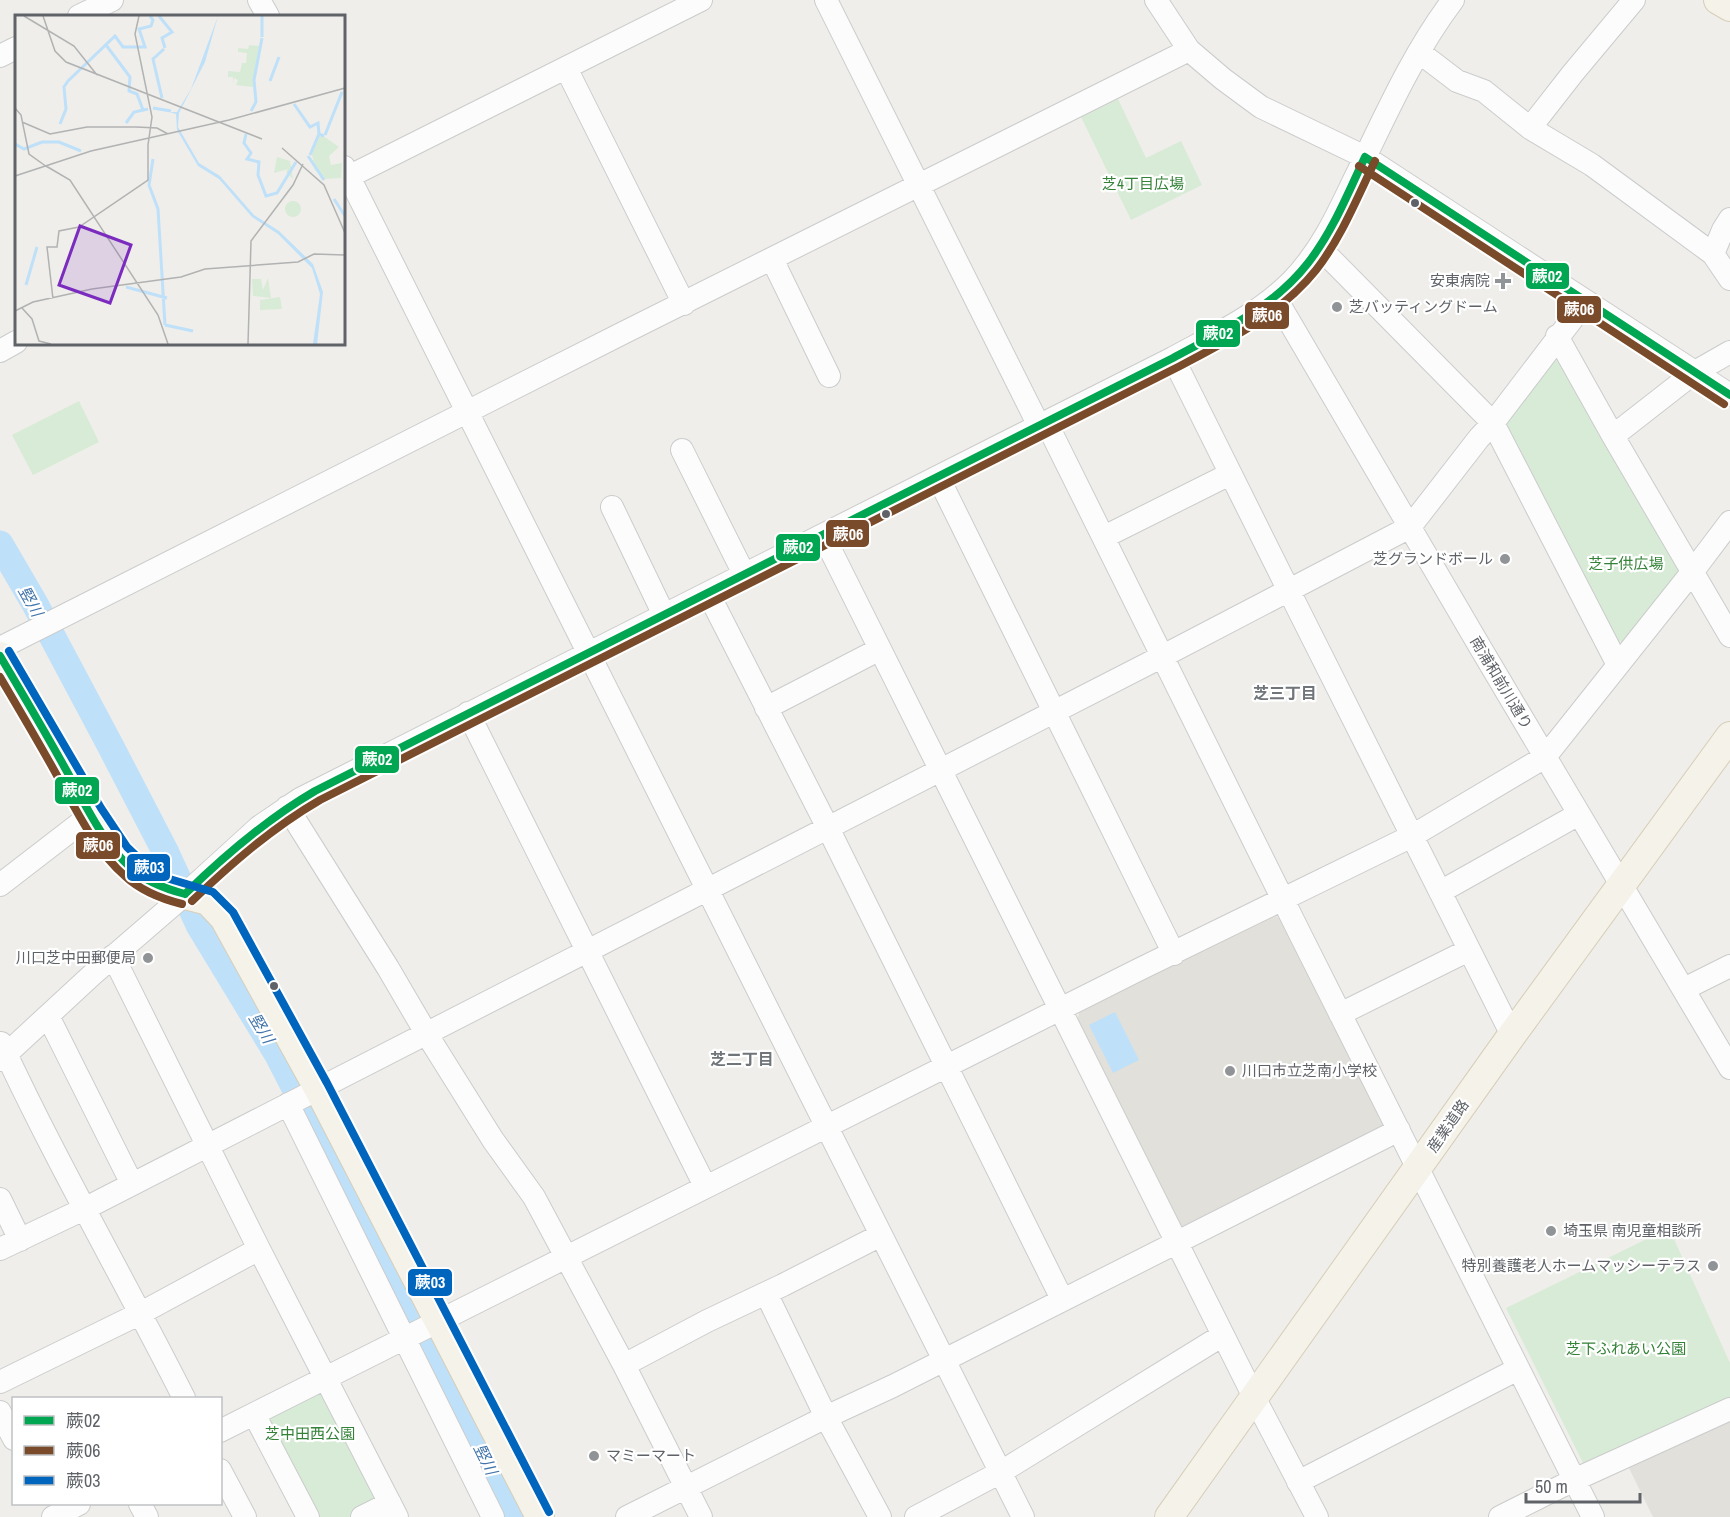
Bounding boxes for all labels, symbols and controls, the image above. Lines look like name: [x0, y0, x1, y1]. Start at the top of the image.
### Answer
inset map: [15, 15, 345, 345]
park label: 芝4丁目広場: [1102, 173, 1184, 194]
unlabelled marker: [1409, 197, 1421, 209]
line badge: 蕨02: [1525, 262, 1570, 290]
text: 蕨02: [1532, 265, 1562, 287]
place label: 安東病院: [1430, 270, 1490, 291]
marker: 安東病院: [1494, 272, 1512, 290]
line badge: 蕨06: [1556, 295, 1602, 324]
place label: 芝バッティングドーム: [1349, 296, 1498, 317]
text: 蕨06: [1564, 298, 1594, 320]
marker: 芝バッティングドーム: [1330, 300, 1344, 314]
line badge: 蕨06: [1244, 301, 1290, 330]
text: 蕨06: [1252, 304, 1282, 326]
line badge: 蕨02: [1195, 319, 1241, 348]
text: 蕨02: [1203, 322, 1233, 344]
unlabelled marker: [880, 508, 892, 520]
line badge: 蕨06: [825, 519, 870, 548]
text: 蕨06: [833, 523, 863, 545]
line badge: 蕨02: [775, 533, 821, 562]
text: 蕨02: [783, 536, 813, 558]
place label: 芝グランドボール: [1373, 548, 1493, 569]
marker: 芝グランドボール: [1498, 552, 1512, 566]
park label: 芝子供広場: [1588, 553, 1664, 574]
water label: 竪川: [14, 582, 49, 622]
street label: 南浦和前川通り: [1465, 632, 1537, 733]
district label: 芝三丁目: [1253, 682, 1317, 704]
line badge: 蕨02: [354, 745, 400, 774]
text: 蕨02: [362, 748, 392, 770]
line badge: 蕨02: [54, 776, 100, 805]
text: 蕨02: [62, 779, 92, 801]
line badge: 蕨06: [75, 831, 121, 860]
text: 蕨06: [83, 834, 113, 856]
line badge: 蕨03: [126, 853, 171, 882]
text: 蕨03: [134, 856, 164, 878]
place label: 川口芝中田郵便局: [16, 947, 136, 968]
marker: 川口芝中田郵便局: [141, 951, 155, 965]
unlabelled marker: [268, 980, 280, 992]
water label: 竪川: [244, 1009, 281, 1049]
district label: 芝二丁目: [710, 1048, 774, 1070]
place label: 川口市立芝南小学校: [1242, 1060, 1377, 1081]
marker: 川口市立芝南小学校: [1223, 1064, 1237, 1078]
street label: 産業道路: [1422, 1095, 1473, 1156]
place label: 埼玉県 南児童相談所: [1563, 1220, 1701, 1241]
marker: 埼玉県 南児童相談所: [1544, 1224, 1558, 1238]
place label: 特別養護老人ホームマッシーテラス: [1462, 1255, 1701, 1276]
marker: 特別養護老人ホームマッシーテラス: [1706, 1259, 1720, 1273]
line badge: 蕨03: [407, 1268, 453, 1297]
text: 蕨03: [415, 1271, 445, 1293]
park label: 芝下ふれあい公園: [1566, 1338, 1686, 1359]
legend: [12, 1397, 222, 1505]
text: 蕨02: [66, 1408, 100, 1433]
park label: 芝中田西公園: [265, 1423, 355, 1444]
text: 蕨06: [66, 1438, 100, 1463]
water label: 竪川: [469, 1440, 504, 1480]
place label: マミーマート: [606, 1445, 696, 1466]
marker: マミーマート: [587, 1449, 601, 1463]
scale bar: [1526, 1466, 1640, 1504]
text: 蕨03: [66, 1468, 100, 1493]
text: 50 m: [1535, 1474, 1568, 1499]

